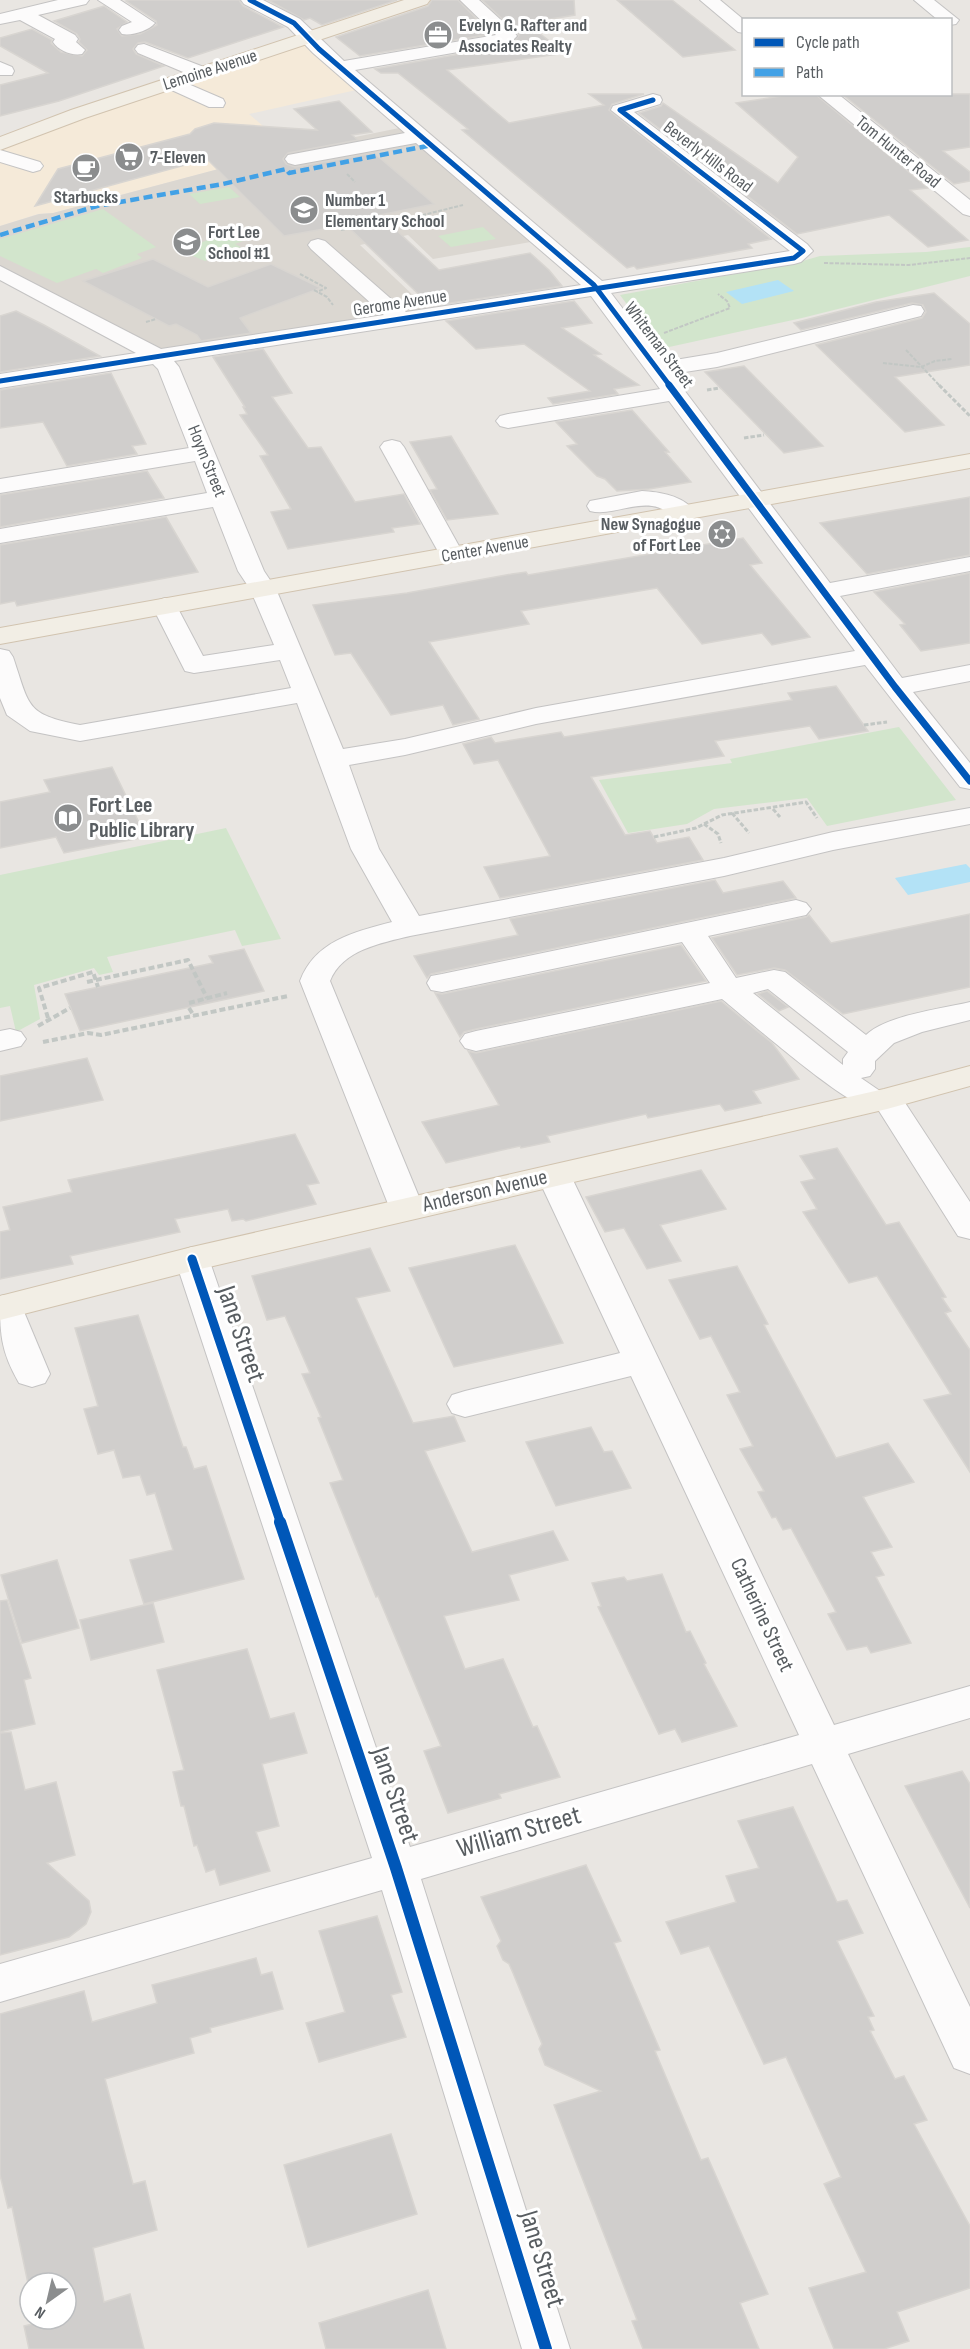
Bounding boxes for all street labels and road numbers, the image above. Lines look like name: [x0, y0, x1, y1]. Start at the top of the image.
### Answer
street label: Lemoine Avenue: [160, 45, 260, 95]
street label: Tom Hunter Road: [851, 111, 945, 193]
street label: Beverly Hills Road: [659, 117, 757, 197]
street label: Gerome Avenue: [352, 285, 448, 321]
street label: Whiteman Street: [620, 298, 698, 393]
street label: Hoym Street: [183, 422, 231, 501]
street label: Center Avenue: [440, 531, 530, 567]
street label: Anderson Avenue: [419, 1164, 550, 1219]
street label: Jane Street: [209, 1281, 272, 1386]
street label: Catherine Street: [724, 1554, 800, 1676]
street label: Jane Street: [363, 1742, 426, 1847]
street label: William Street: [453, 1799, 585, 1865]
street label: Jane Street: [512, 2206, 572, 2311]

